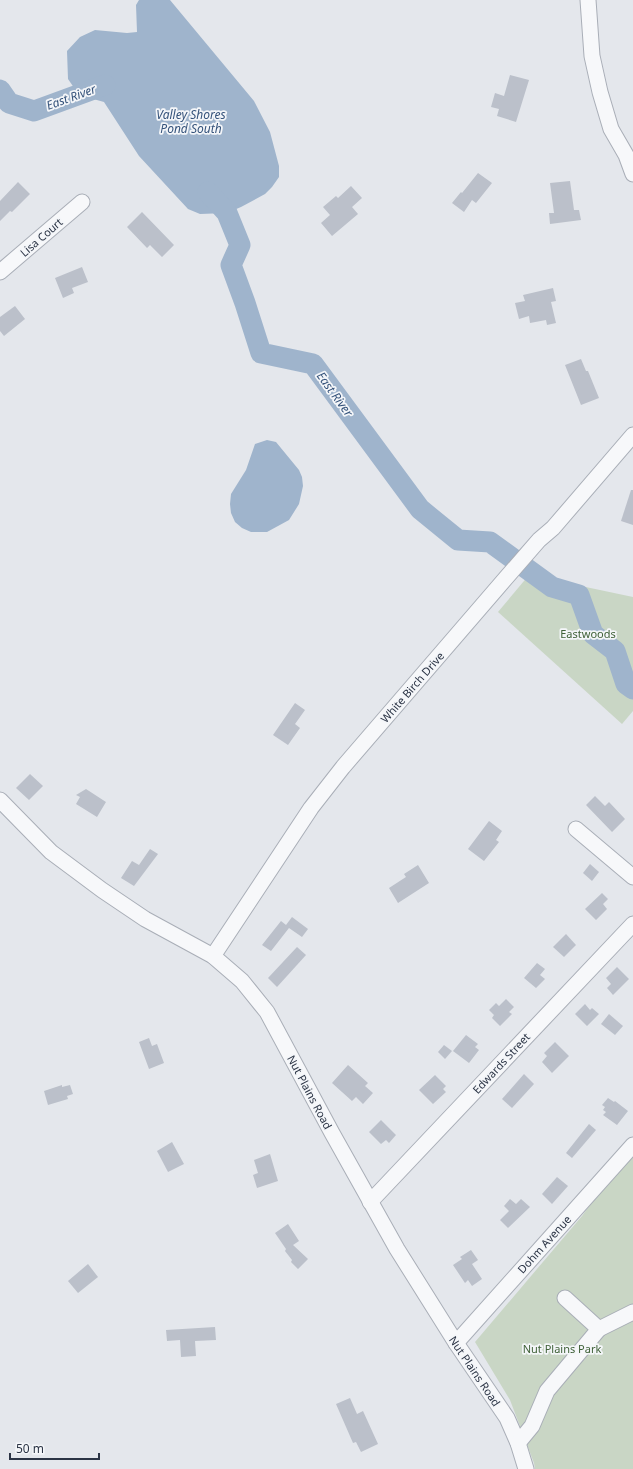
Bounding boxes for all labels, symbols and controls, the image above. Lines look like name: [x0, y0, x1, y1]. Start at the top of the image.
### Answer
water label: East River: [44, 80, 99, 114]
water label: Valley Shores Pond South: [156, 106, 226, 137]
street label: Lisa Court: [17, 214, 65, 260]
water label: East River: [313, 368, 358, 421]
park label: Eastwoods: [560, 626, 616, 641]
street label: White Birch Drive: [377, 648, 447, 726]
street label: Edwards Street: [469, 1029, 533, 1097]
street label: Nut Plains Road: [284, 1052, 336, 1132]
street label: Dohm Avenue: [514, 1212, 574, 1276]
street label: Nut Plains Road: [446, 1333, 504, 1409]
park label: Nut Plains Park: [523, 1341, 601, 1356]
scale bar: [10, 1435, 99, 1461]
text: 50 m: [16, 1440, 44, 1457]

